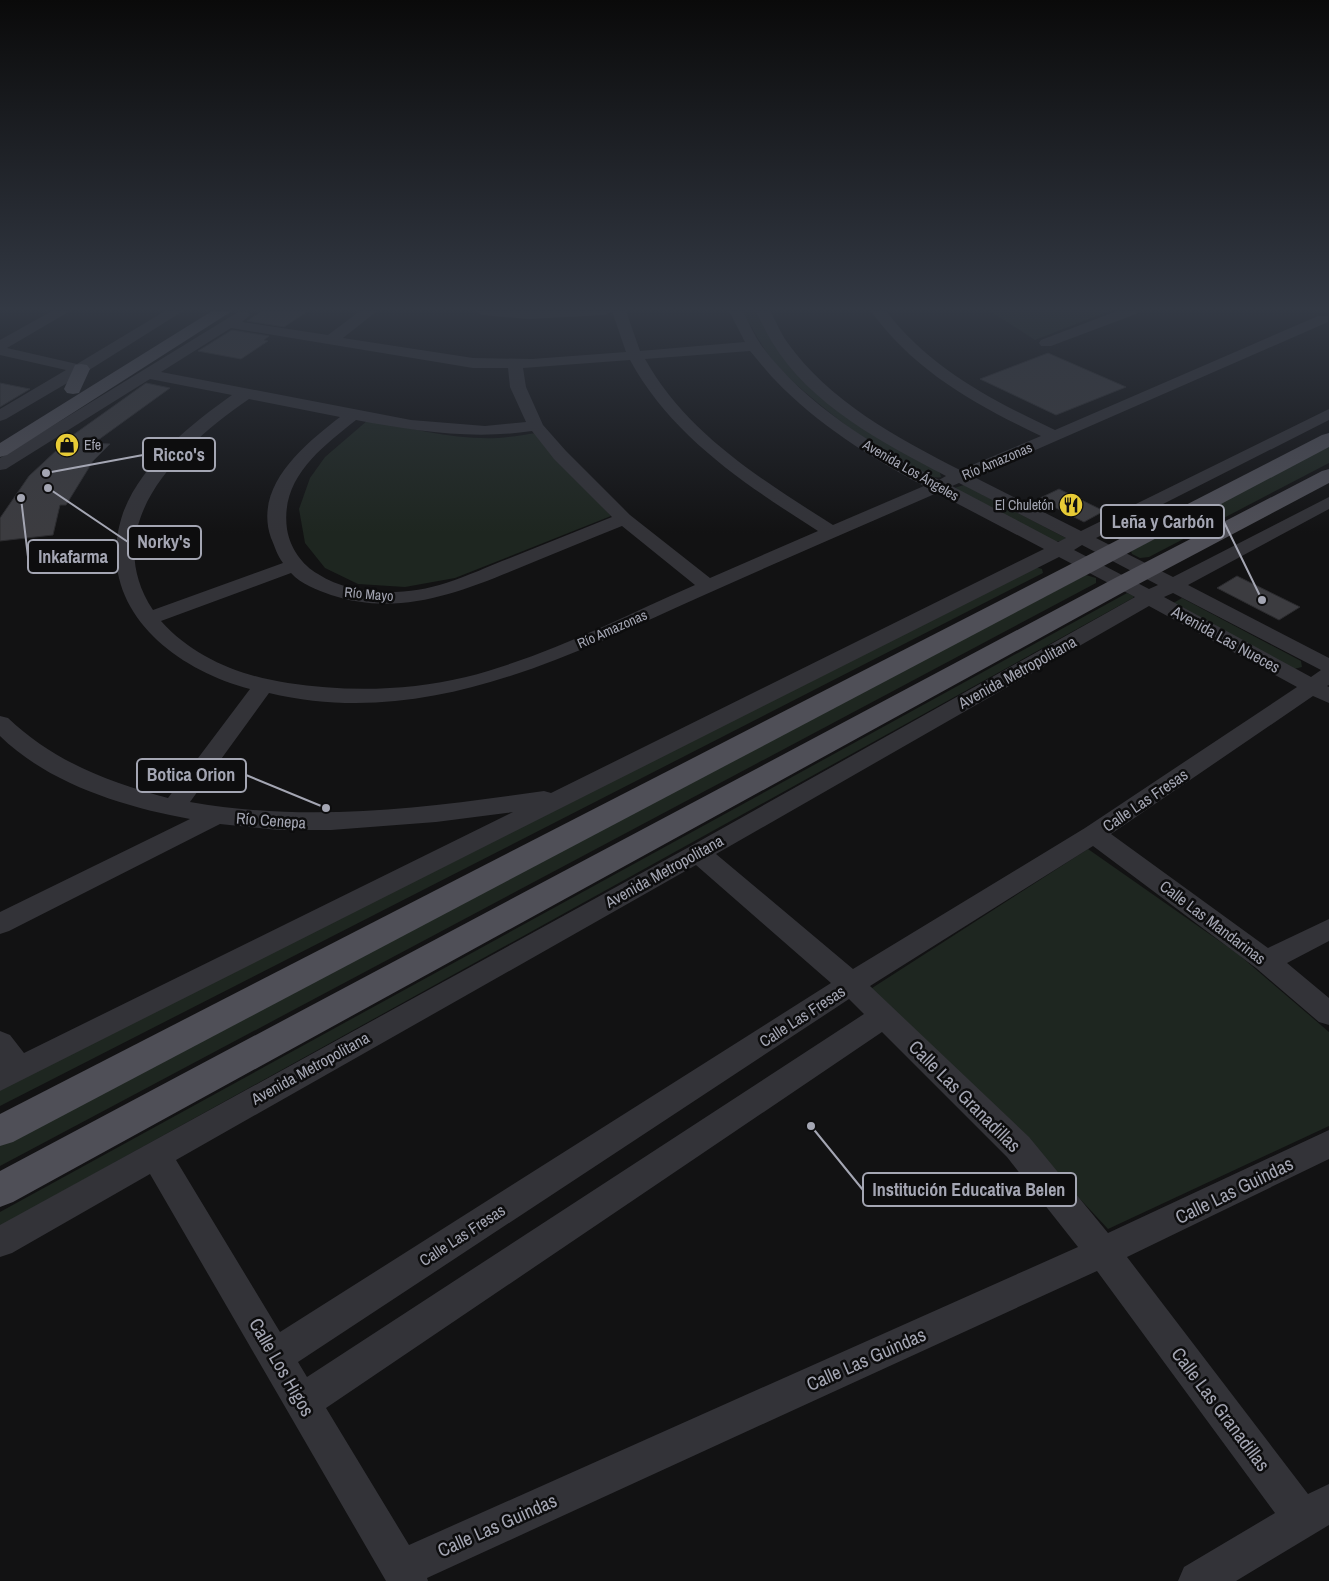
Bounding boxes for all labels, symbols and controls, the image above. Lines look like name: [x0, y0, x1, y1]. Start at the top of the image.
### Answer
shop icon: Efe: [54, 432, 80, 458]
street label: Avenida Los Ángeles: [859, 435, 962, 505]
place label: Efe: [84, 436, 101, 454]
callout: Ricco's: [143, 438, 215, 471]
street label: Río Amazonas: [959, 438, 1035, 484]
text: Ricco's: [153, 442, 205, 467]
restaurant icon: El Chuletón: [1058, 492, 1084, 518]
place label: El Chuletón: [995, 496, 1054, 514]
callout: Leña y Carbón: [1101, 505, 1224, 538]
text: Leña y Carbón: [1112, 509, 1214, 534]
callout: Norky's: [128, 526, 201, 559]
text: Norky's: [137, 529, 191, 554]
callout: Inkafarma: [28, 540, 118, 573]
text: Inkafarma: [38, 544, 109, 569]
street label: Río Mayo: [344, 583, 394, 605]
street label: Avenida Las Nueces: [1167, 600, 1284, 678]
street label: Río Amazonas: [574, 605, 650, 652]
street label: Avenida Metropolitana: [953, 630, 1081, 714]
callout: Botica Orion: [137, 759, 246, 792]
text: Botica Orion: [147, 762, 235, 787]
street label: Calle Las Fresas: [1098, 763, 1192, 837]
street label: Río Cenepa: [235, 807, 307, 833]
street label: Avenida Metropolitana: [600, 829, 728, 913]
street label: Calle Las Mandarinas: [1155, 875, 1271, 969]
street label: Calle Las Fresas: [755, 980, 849, 1052]
street label: Avenida Metropolitana: [246, 1026, 374, 1110]
street label: Calle Las Granadillas: [903, 1034, 1027, 1158]
street label: Calle Las Guindas: [1171, 1150, 1297, 1230]
callout: Institución Educativa Belen: [863, 1173, 1076, 1206]
text: Institución Educativa Belen: [873, 1177, 1065, 1202]
street label: Calle Las Fresas: [415, 1199, 509, 1271]
street label: Calle Los Higos: [243, 1313, 321, 1421]
street label: Calle Las Guindas: [802, 1321, 930, 1397]
street label: Calle Las Granadillas: [1166, 1342, 1276, 1476]
street label: Calle Las Guindas: [433, 1487, 561, 1563]

